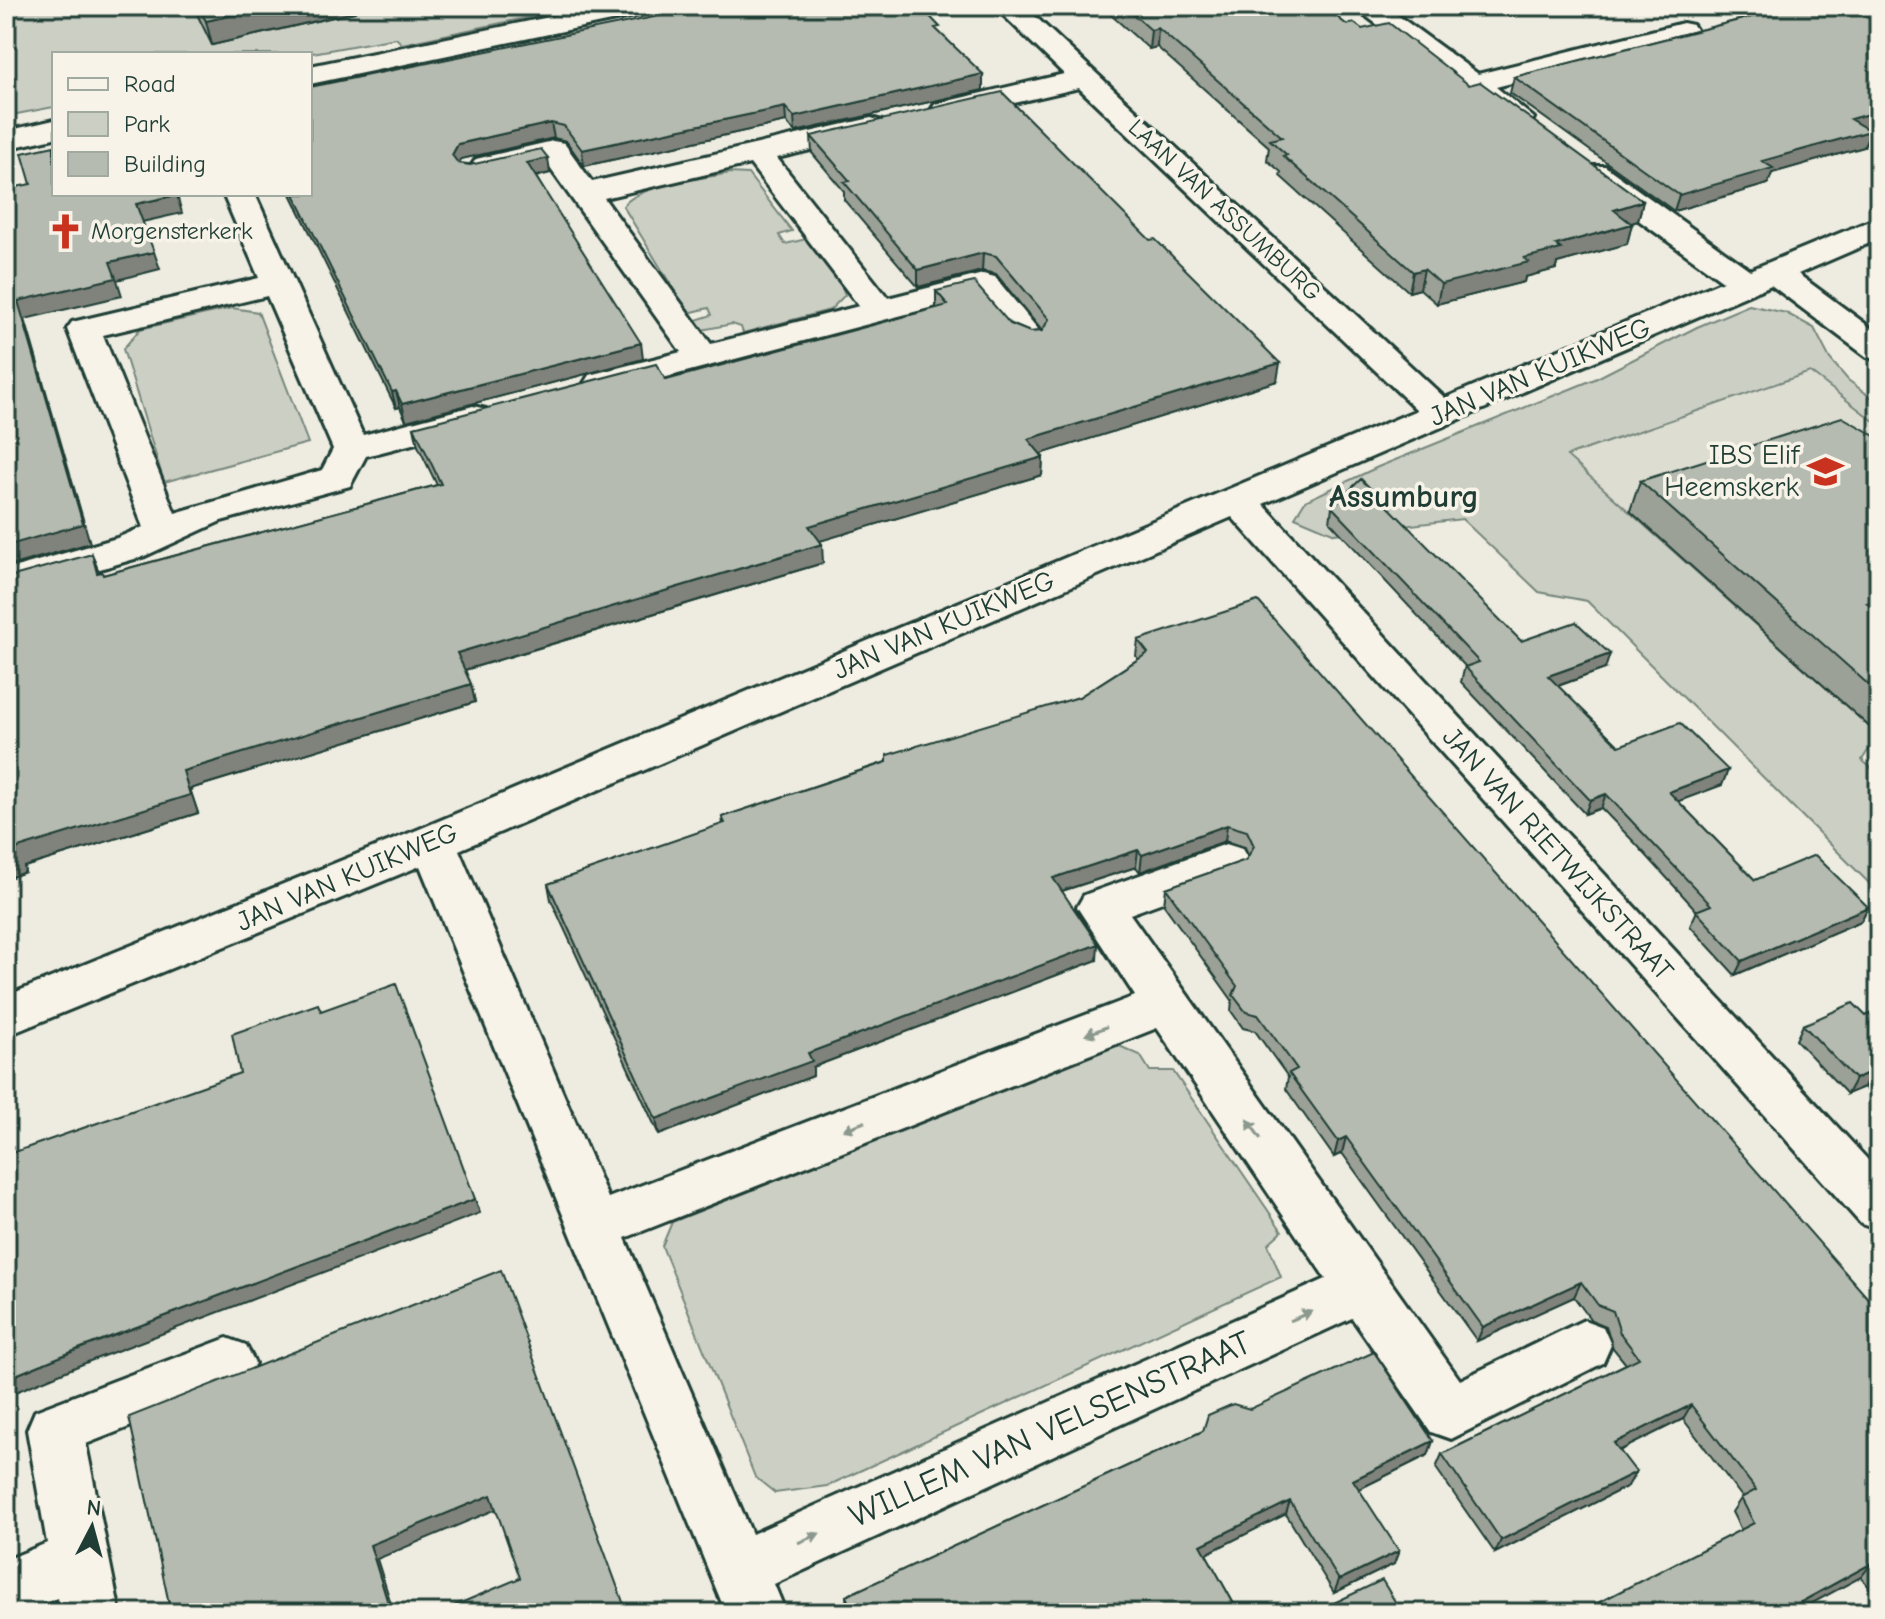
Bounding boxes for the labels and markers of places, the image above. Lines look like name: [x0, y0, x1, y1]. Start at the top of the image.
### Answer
church icon: Morgensterkerk: [46, 212, 84, 250]
place label: Morgensterkerk: [91, 217, 253, 245]
place label: IBS Elif Heemskerk: [1664, 439, 1801, 503]
school or university icon: IBS Elif Heemskerk: [1806, 452, 1844, 490]

